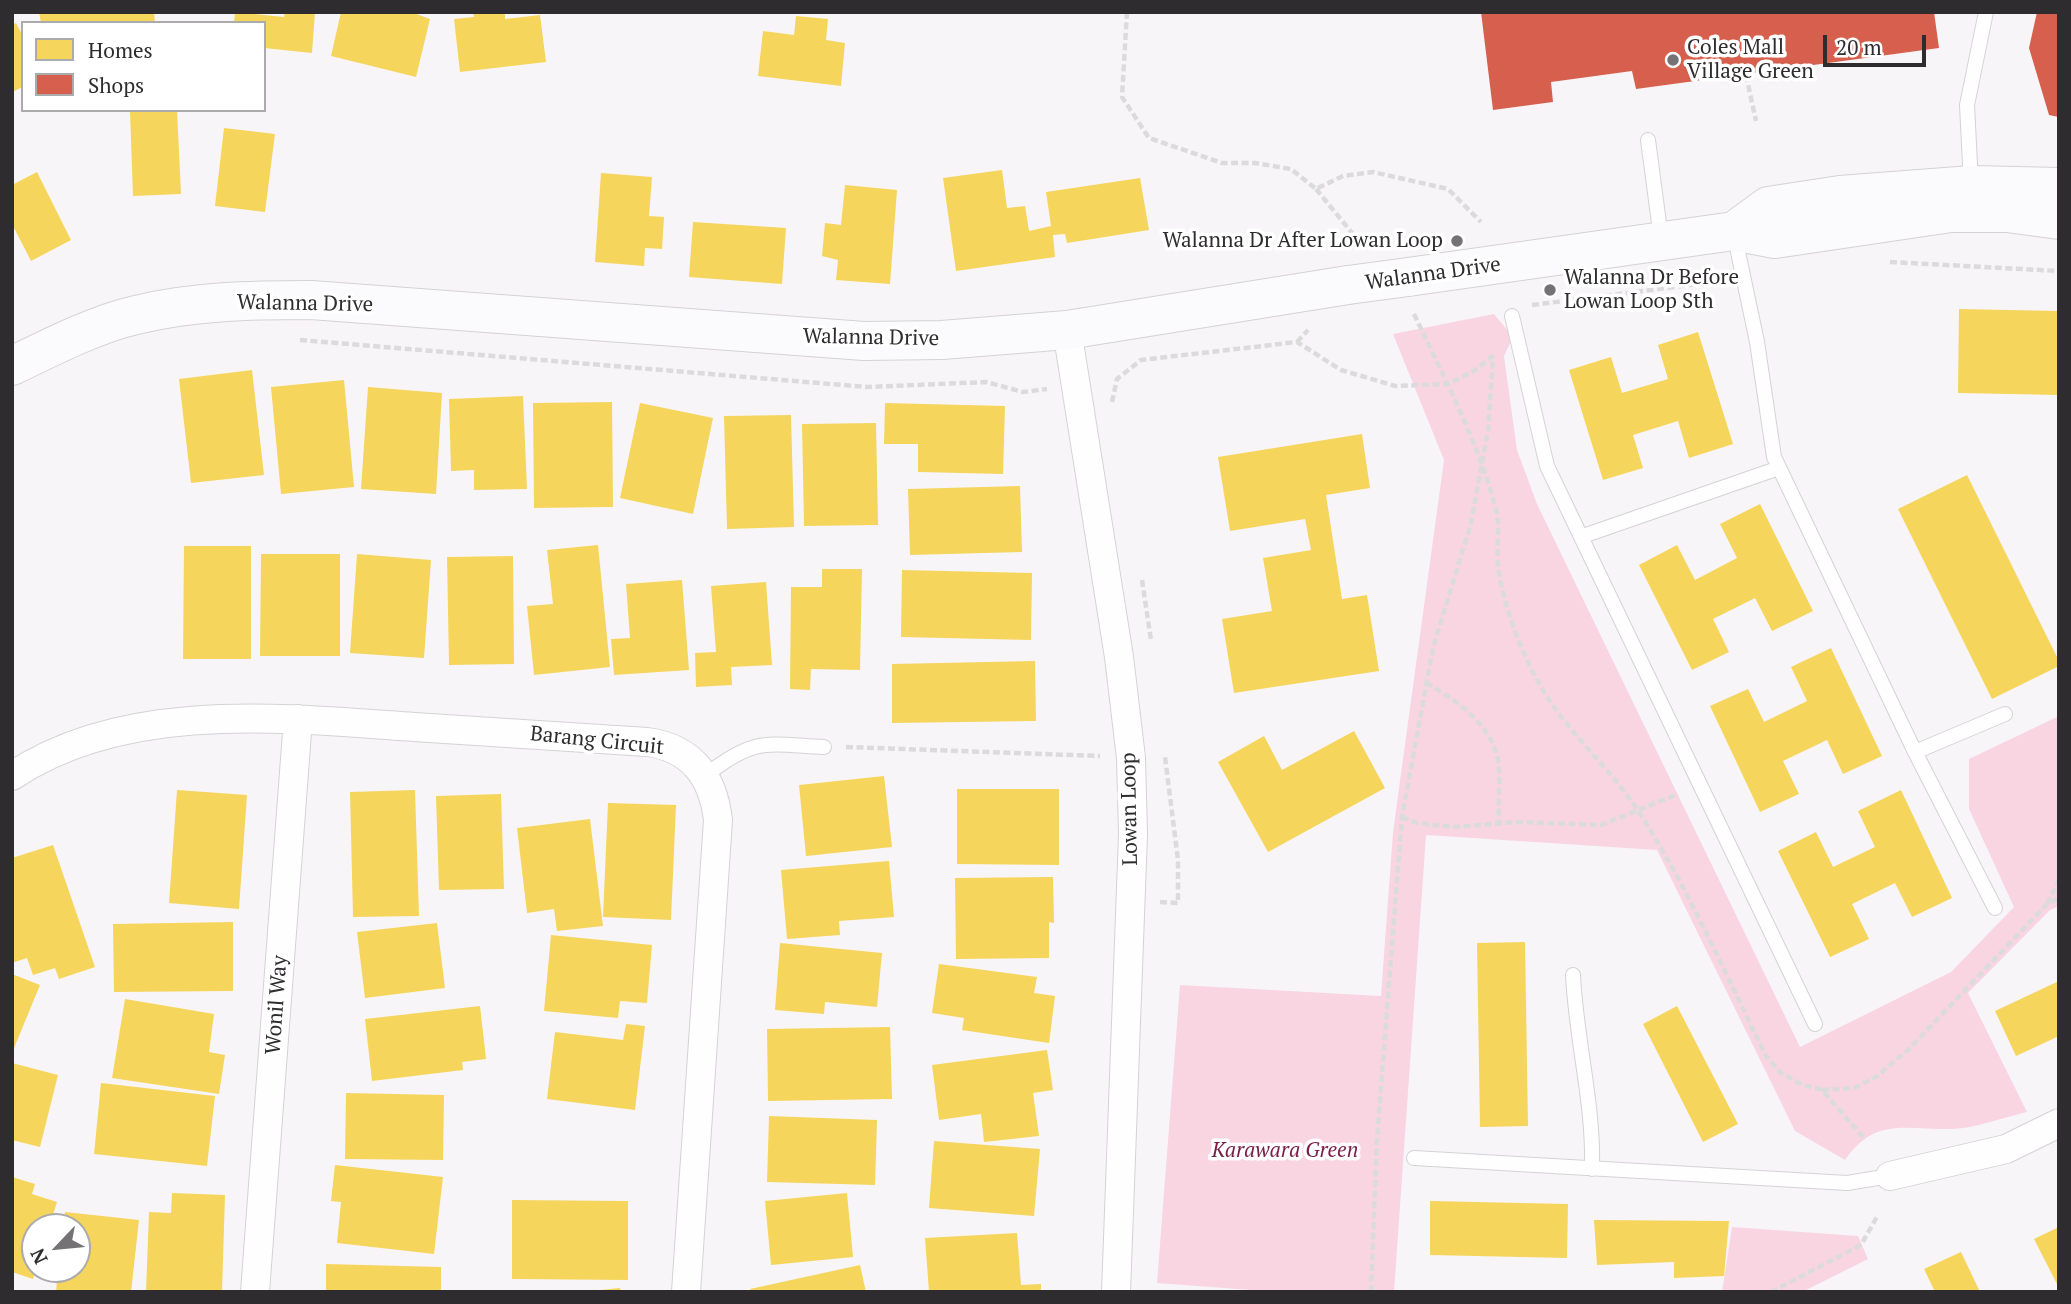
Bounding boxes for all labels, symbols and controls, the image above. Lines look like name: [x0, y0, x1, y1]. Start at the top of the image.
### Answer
legend: [21, 21, 266, 112]
scale bar: [1826, 21, 1929, 65]
text: 20 m: [1836, 33, 1882, 61]
place label: Coles Mall Village Green: [1687, 35, 1814, 85]
text: Homes: [88, 36, 153, 64]
marker: Coles Mall Village Green: [1665, 52, 1681, 68]
text: Shops: [88, 71, 144, 99]
place label: Walanna Dr After Lowan Loop: [1163, 228, 1443, 254]
marker: Walanna Dr After Lowan Loop: [1449, 233, 1465, 249]
street label: Walanna Drive: [1364, 252, 1502, 296]
place label: Walanna Dr Before Lowan Loop Sth: [1564, 265, 1739, 315]
marker: Walanna Dr Before Lowan Loop Sth: [1542, 282, 1558, 298]
street label: Walanna Drive: [237, 290, 373, 318]
street label: Walanna Drive: [803, 324, 939, 352]
street label: Barang Circuit: [529, 721, 665, 761]
street label: Lowan Loop: [1116, 752, 1144, 866]
street label: Wonil Way: [261, 954, 293, 1056]
park label: Karawara Green: [1212, 1138, 1358, 1164]
north arrow: [21, 1213, 91, 1283]
text: N: [24, 1245, 53, 1269]

